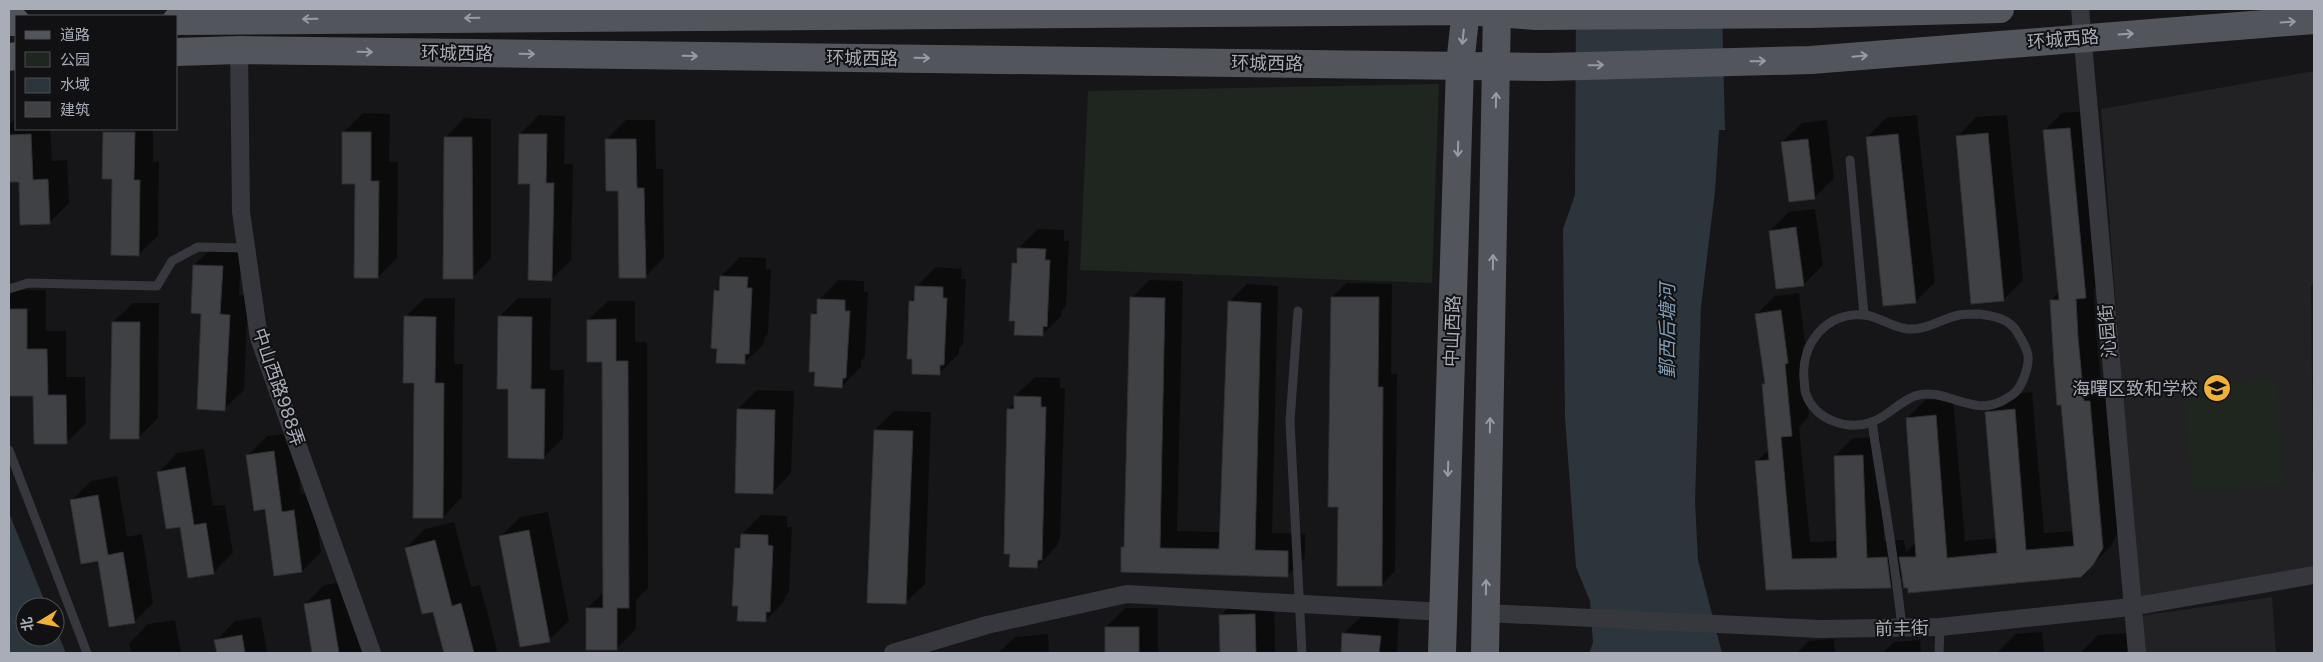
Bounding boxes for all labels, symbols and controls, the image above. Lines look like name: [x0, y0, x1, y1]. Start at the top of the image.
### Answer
one-way arrow: [464, 13, 480, 23]
one-way arrow: [302, 14, 318, 24]
legend: [15, 15, 178, 130]
one-way arrow: [2280, 17, 2296, 27]
text: 道路: [60, 25, 90, 44]
street label: 环城西路: [2026, 25, 2100, 53]
one-way arrow: [1458, 29, 1468, 45]
one-way arrow: [2118, 29, 2134, 39]
street label: 环城西路: [421, 42, 493, 64]
one-way arrow: [356, 47, 373, 57]
street label: 环城西路: [826, 47, 898, 69]
one-way arrow: [519, 49, 535, 59]
text: 公园: [60, 50, 90, 69]
one-way arrow: [682, 51, 698, 61]
one-way arrow: [1851, 51, 1867, 61]
street label: 环城西路: [1231, 52, 1303, 74]
one-way arrow: [914, 54, 930, 63]
one-way arrow: [1750, 57, 1766, 66]
one-way arrow: [1588, 61, 1604, 70]
text: 水域: [60, 75, 90, 94]
one-way arrow: [1492, 92, 1501, 108]
text: 建筑: [60, 100, 90, 119]
one-way arrow: [1453, 140, 1463, 156]
one-way arrow: [1488, 254, 1498, 270]
water label: 鄞西后塘河: [1656, 280, 1679, 379]
street label: 中山西路: [1440, 295, 1464, 367]
street label: 沁园街: [2094, 303, 2120, 359]
street label: 中山西路988弄: [249, 325, 309, 449]
school or university icon: 海曙区致和学校: [2202, 373, 2232, 403]
place label: 海曙区致和学校: [2072, 378, 2198, 399]
one-way arrow: [1485, 417, 1494, 433]
one-way arrow: [1443, 460, 1453, 476]
one-way arrow: [1481, 579, 1491, 596]
north arrow: [15, 597, 65, 647]
text: 北: [17, 616, 36, 633]
street label: 前丰街: [1875, 617, 1929, 639]

